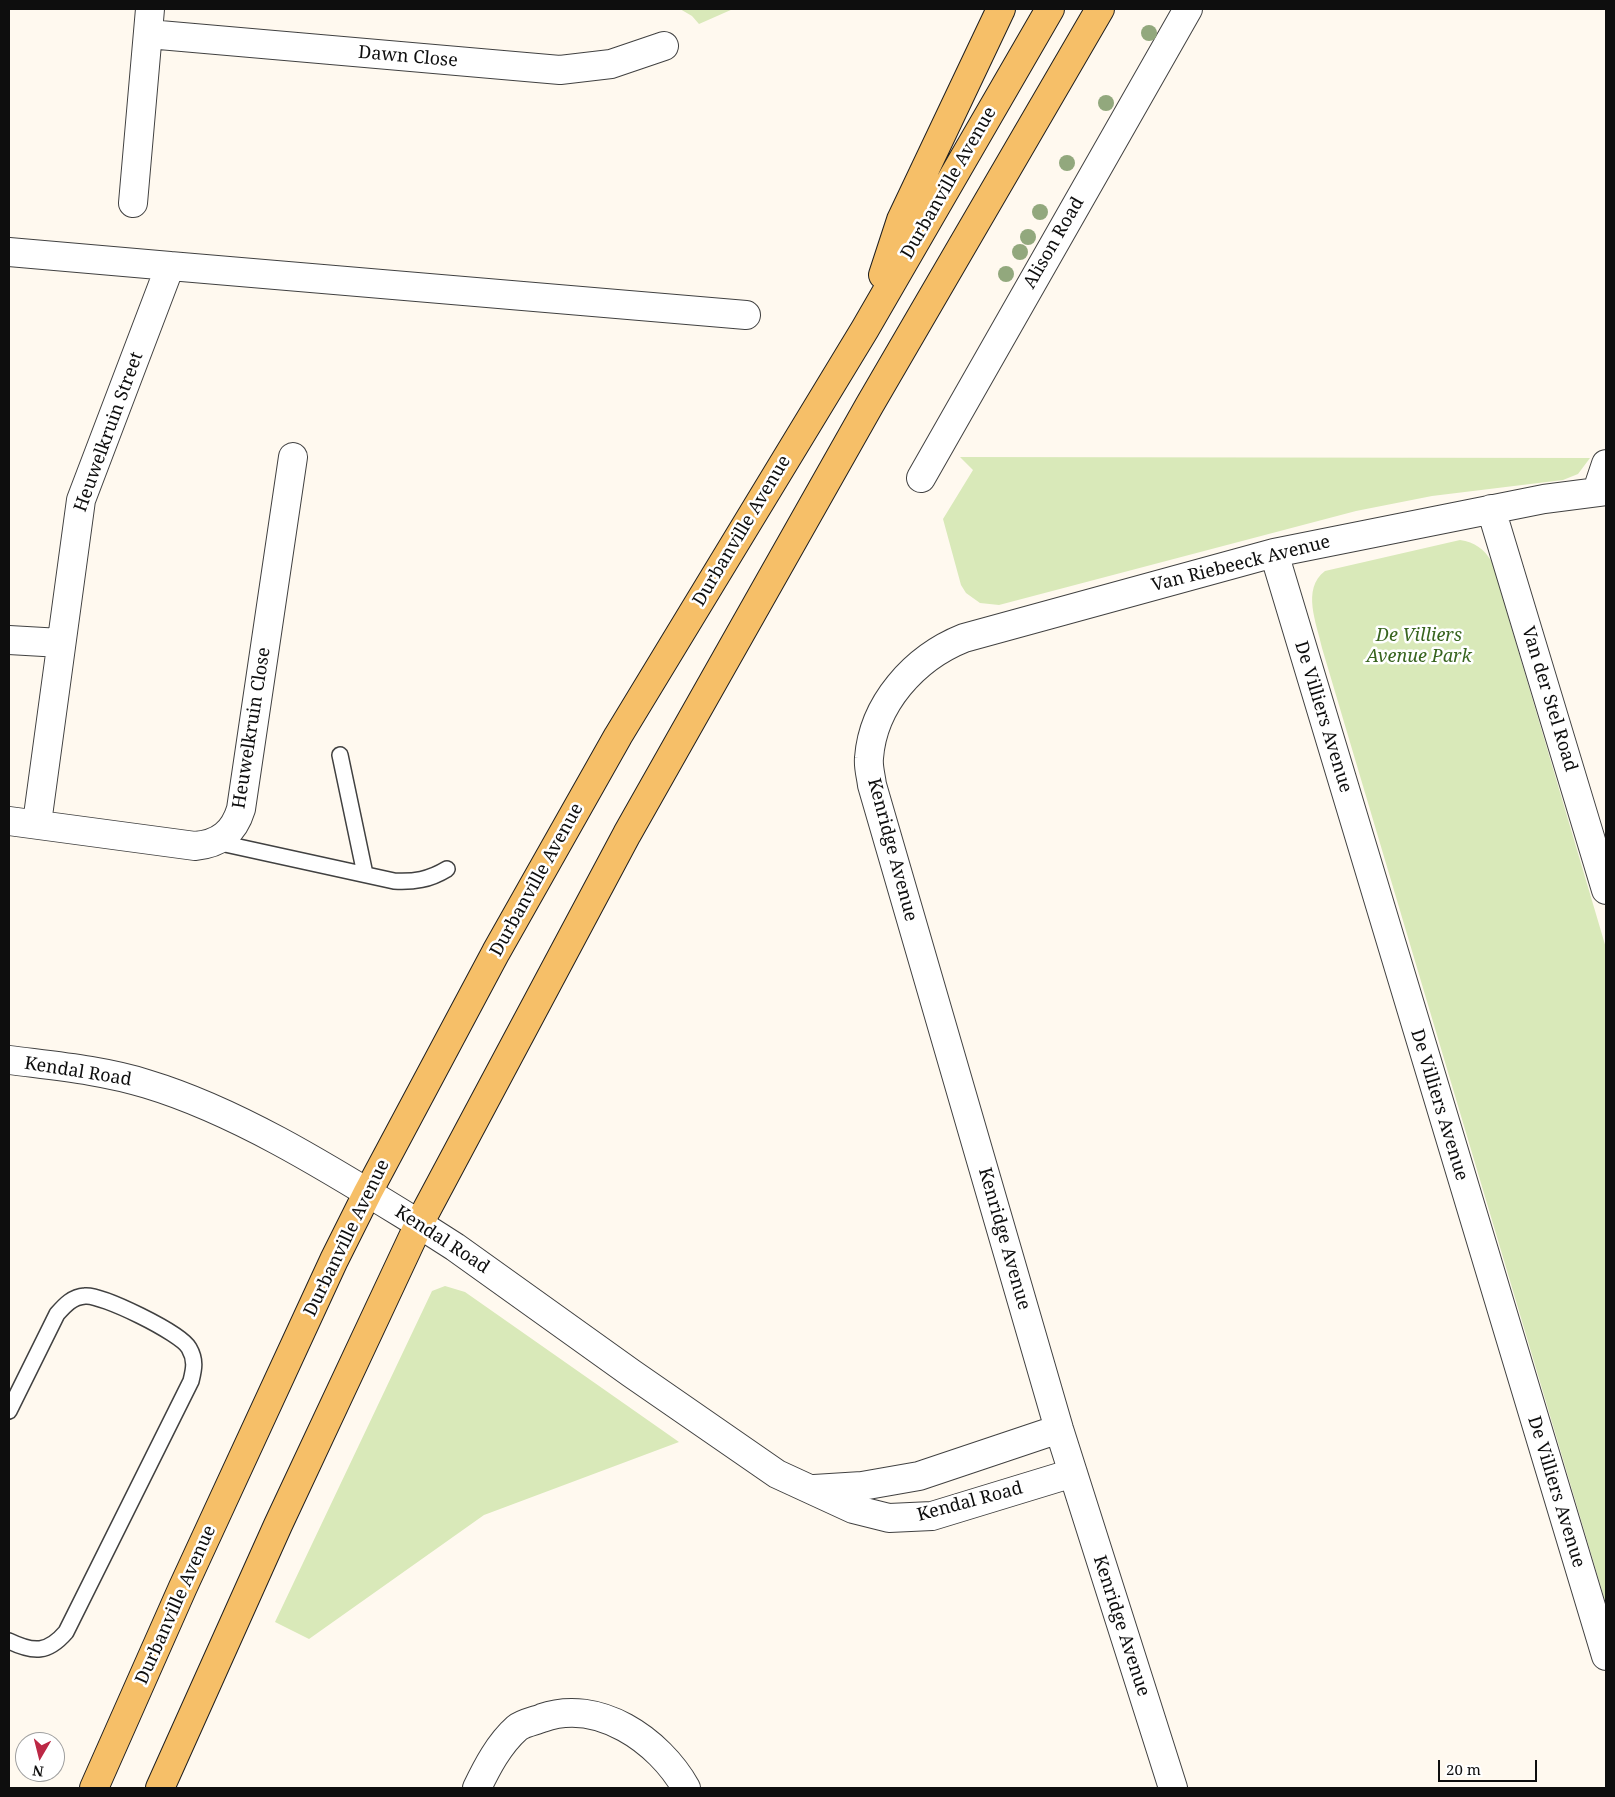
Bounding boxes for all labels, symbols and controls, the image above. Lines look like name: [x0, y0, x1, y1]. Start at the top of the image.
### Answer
street label: Dawn Close: [357, 42, 459, 72]
street label: Durbanville Avenue: [897, 103, 1001, 263]
street label: Alison Road: [1019, 193, 1089, 293]
street label: Heuwelkruin Street: [70, 349, 148, 515]
street label: Durbanville Avenue: [689, 452, 795, 610]
street label: Van Riebeeck Avenue: [1149, 531, 1333, 597]
street label: Van der Stel Road: [1517, 624, 1581, 774]
park label: De Villiers Avenue Park: [1366, 625, 1472, 668]
street label: De Villiers Avenue: [1290, 639, 1356, 795]
street label: Heuwelkruin Close: [229, 646, 275, 810]
street label: Kenridge Avenue: [863, 776, 921, 924]
street label: Durbanville Avenue: [486, 800, 588, 960]
street label: De Villiers Avenue: [1406, 1027, 1472, 1183]
street label: Kendal Road: [23, 1053, 133, 1091]
street label: Durbanville Avenue: [300, 1156, 394, 1320]
street label: Kenridge Avenue: [973, 1165, 1035, 1313]
street label: Kendal Road: [391, 1201, 493, 1279]
street label: De Villiers Avenue: [1523, 1414, 1589, 1570]
street label: Kendal Road: [915, 1478, 1025, 1526]
street label: Durbanville Avenue: [131, 1522, 221, 1688]
street label: Kenridge Avenue: [1088, 1553, 1154, 1699]
north arrow: [15, 1732, 65, 1782]
scale bar: [1440, 1750, 1539, 1782]
text: 20 m: [1446, 1759, 1481, 1779]
text: N: [31, 1761, 45, 1782]

